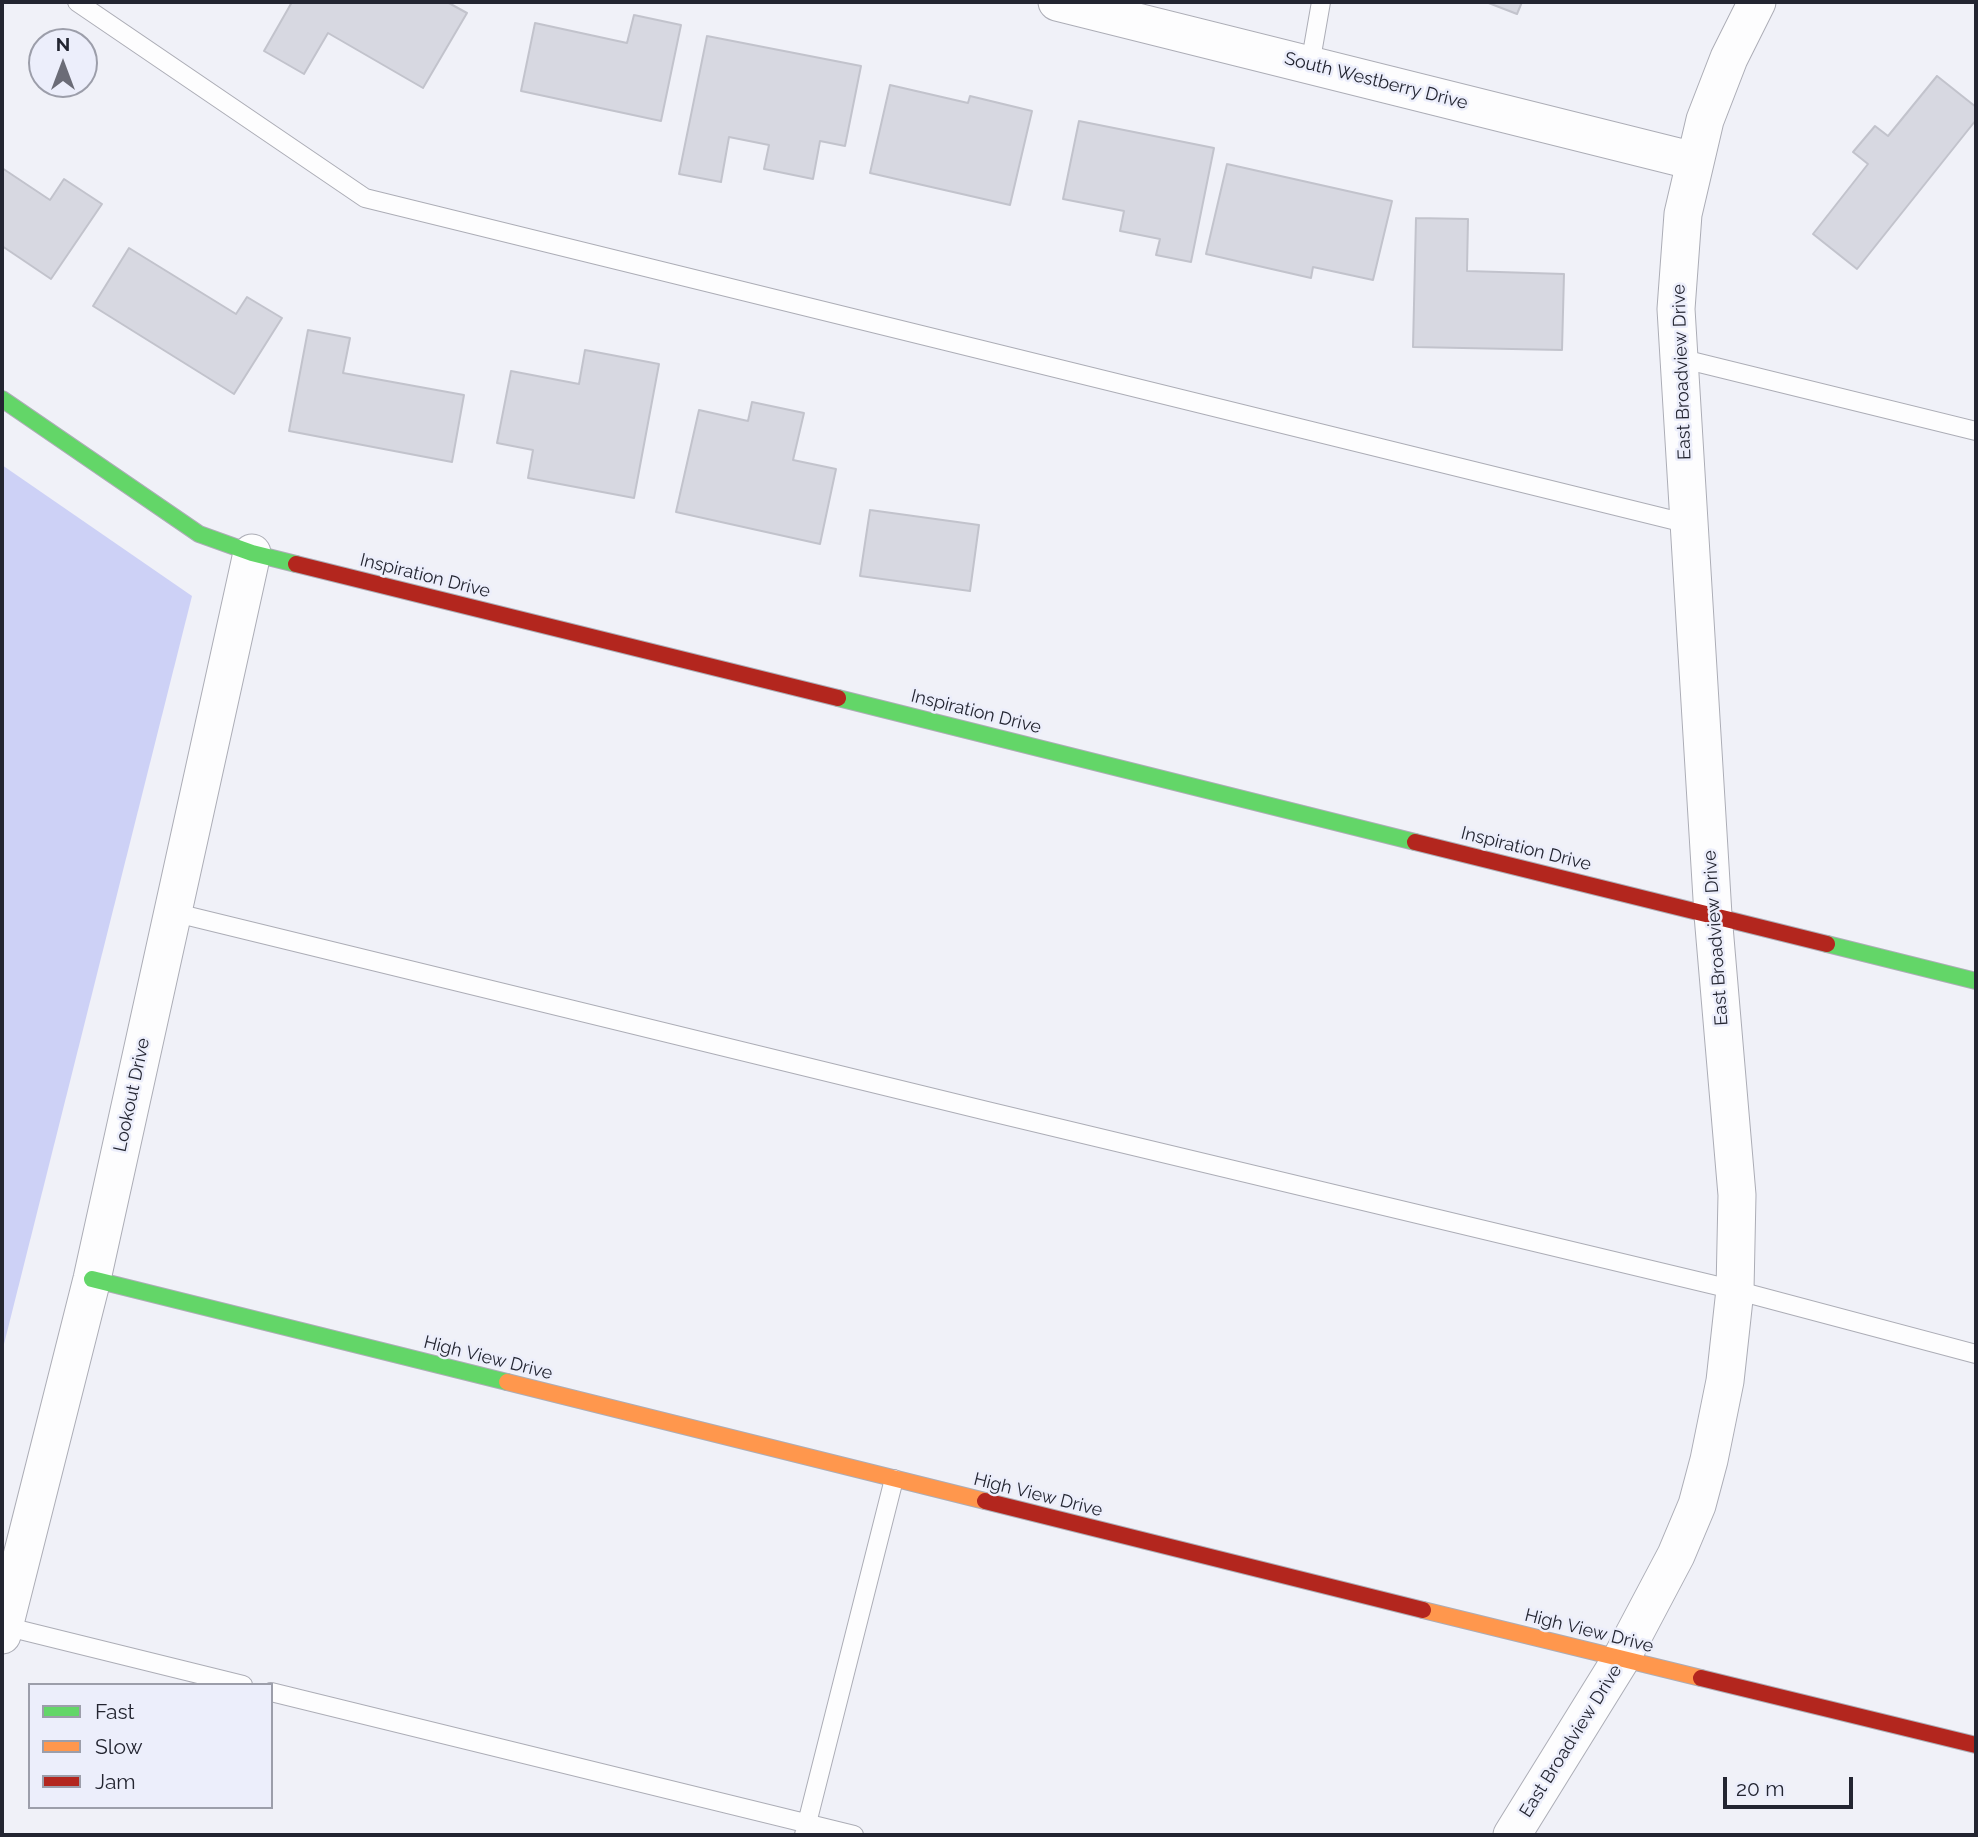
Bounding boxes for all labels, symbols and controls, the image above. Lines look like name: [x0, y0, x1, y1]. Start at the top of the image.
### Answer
north arrow: [28, 28, 98, 98]
text: N: [56, 33, 70, 55]
street label: South Westberry Drive: [1282, 48, 1470, 114]
street label: East Broadview Drive: [1668, 284, 1696, 460]
street label: Inspiration Drive: [358, 549, 492, 603]
street label: Inspiration Drive: [909, 685, 1043, 739]
street label: Inspiration Drive: [1459, 822, 1593, 876]
street label: East Broadview Drive: [1699, 850, 1733, 1026]
street label: Lookout Drive: [109, 1036, 155, 1154]
street label: High View Drive: [421, 1332, 555, 1384]
street label: High View Drive: [971, 1469, 1105, 1521]
street label: High View Drive: [1522, 1605, 1656, 1657]
street label: East Broadview Drive: [1515, 1661, 1627, 1821]
legend: [28, 1683, 273, 1809]
text: Fast: [95, 1699, 135, 1724]
text: Slow: [95, 1734, 143, 1759]
scale bar: [1726, 1764, 1856, 1808]
text: Jam: [95, 1769, 136, 1794]
text: 20 m: [1736, 1776, 1784, 1801]

